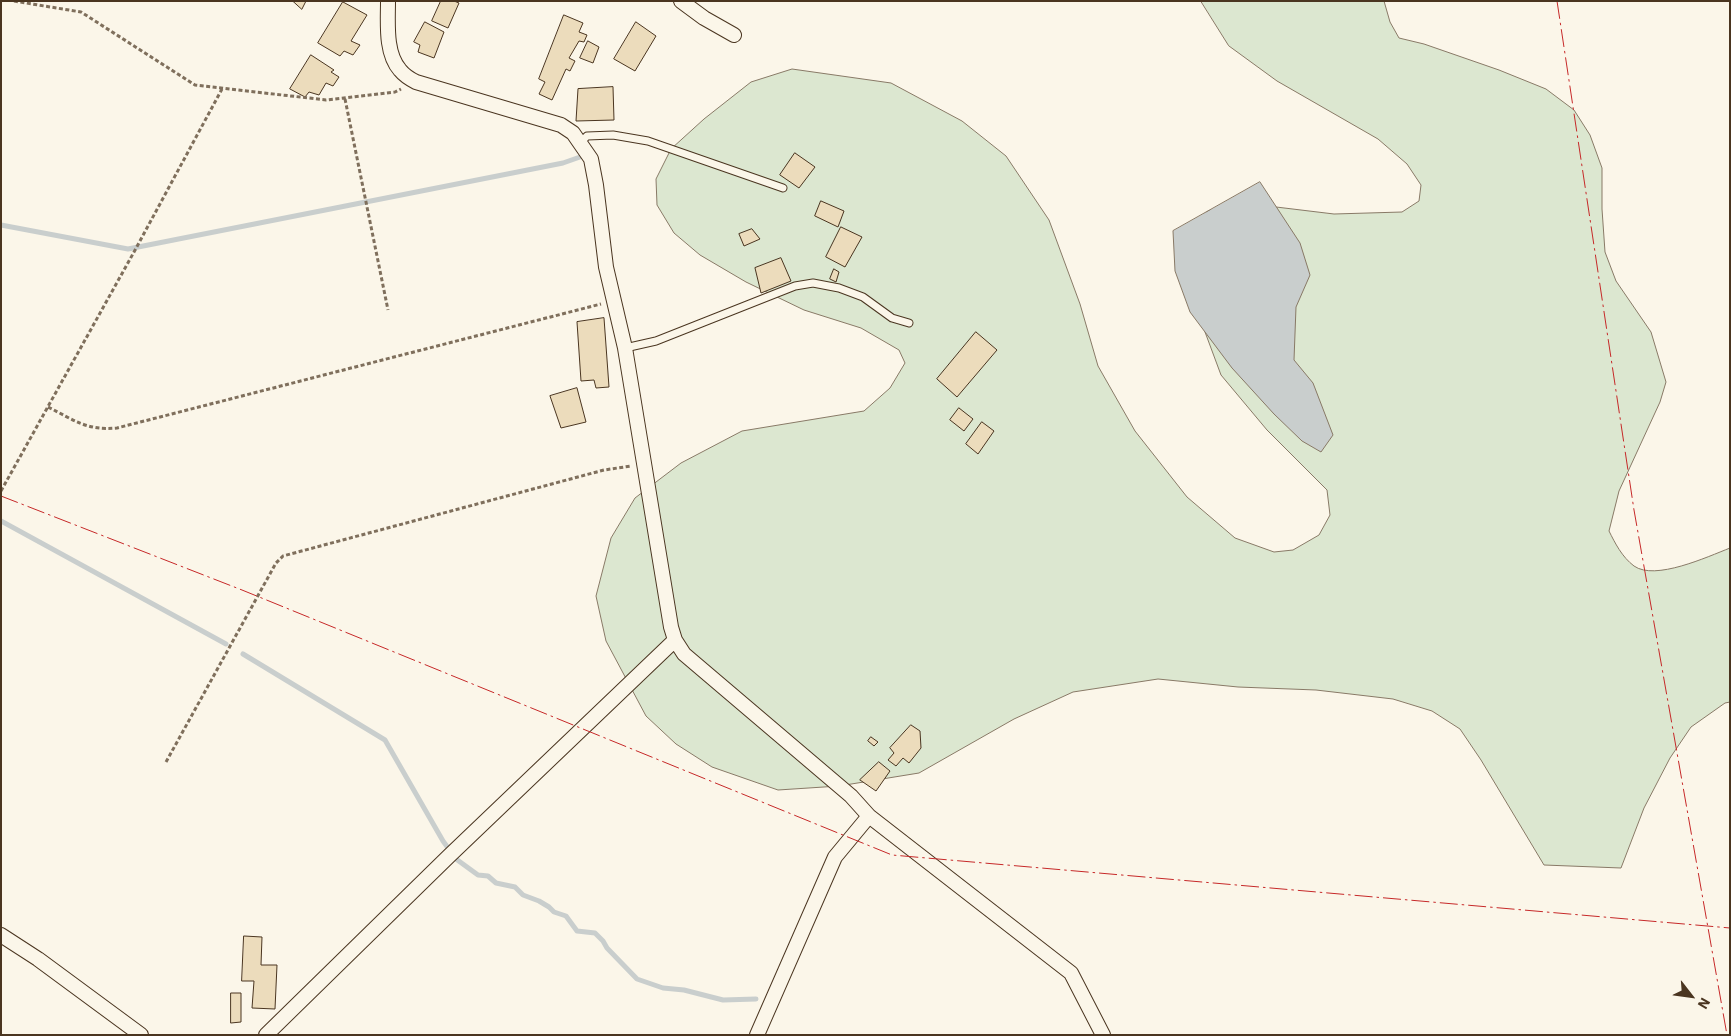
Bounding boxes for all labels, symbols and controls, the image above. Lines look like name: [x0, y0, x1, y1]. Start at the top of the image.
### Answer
north arrow: [1666, 971, 1716, 1021]
text: N: [1694, 995, 1714, 1012]

